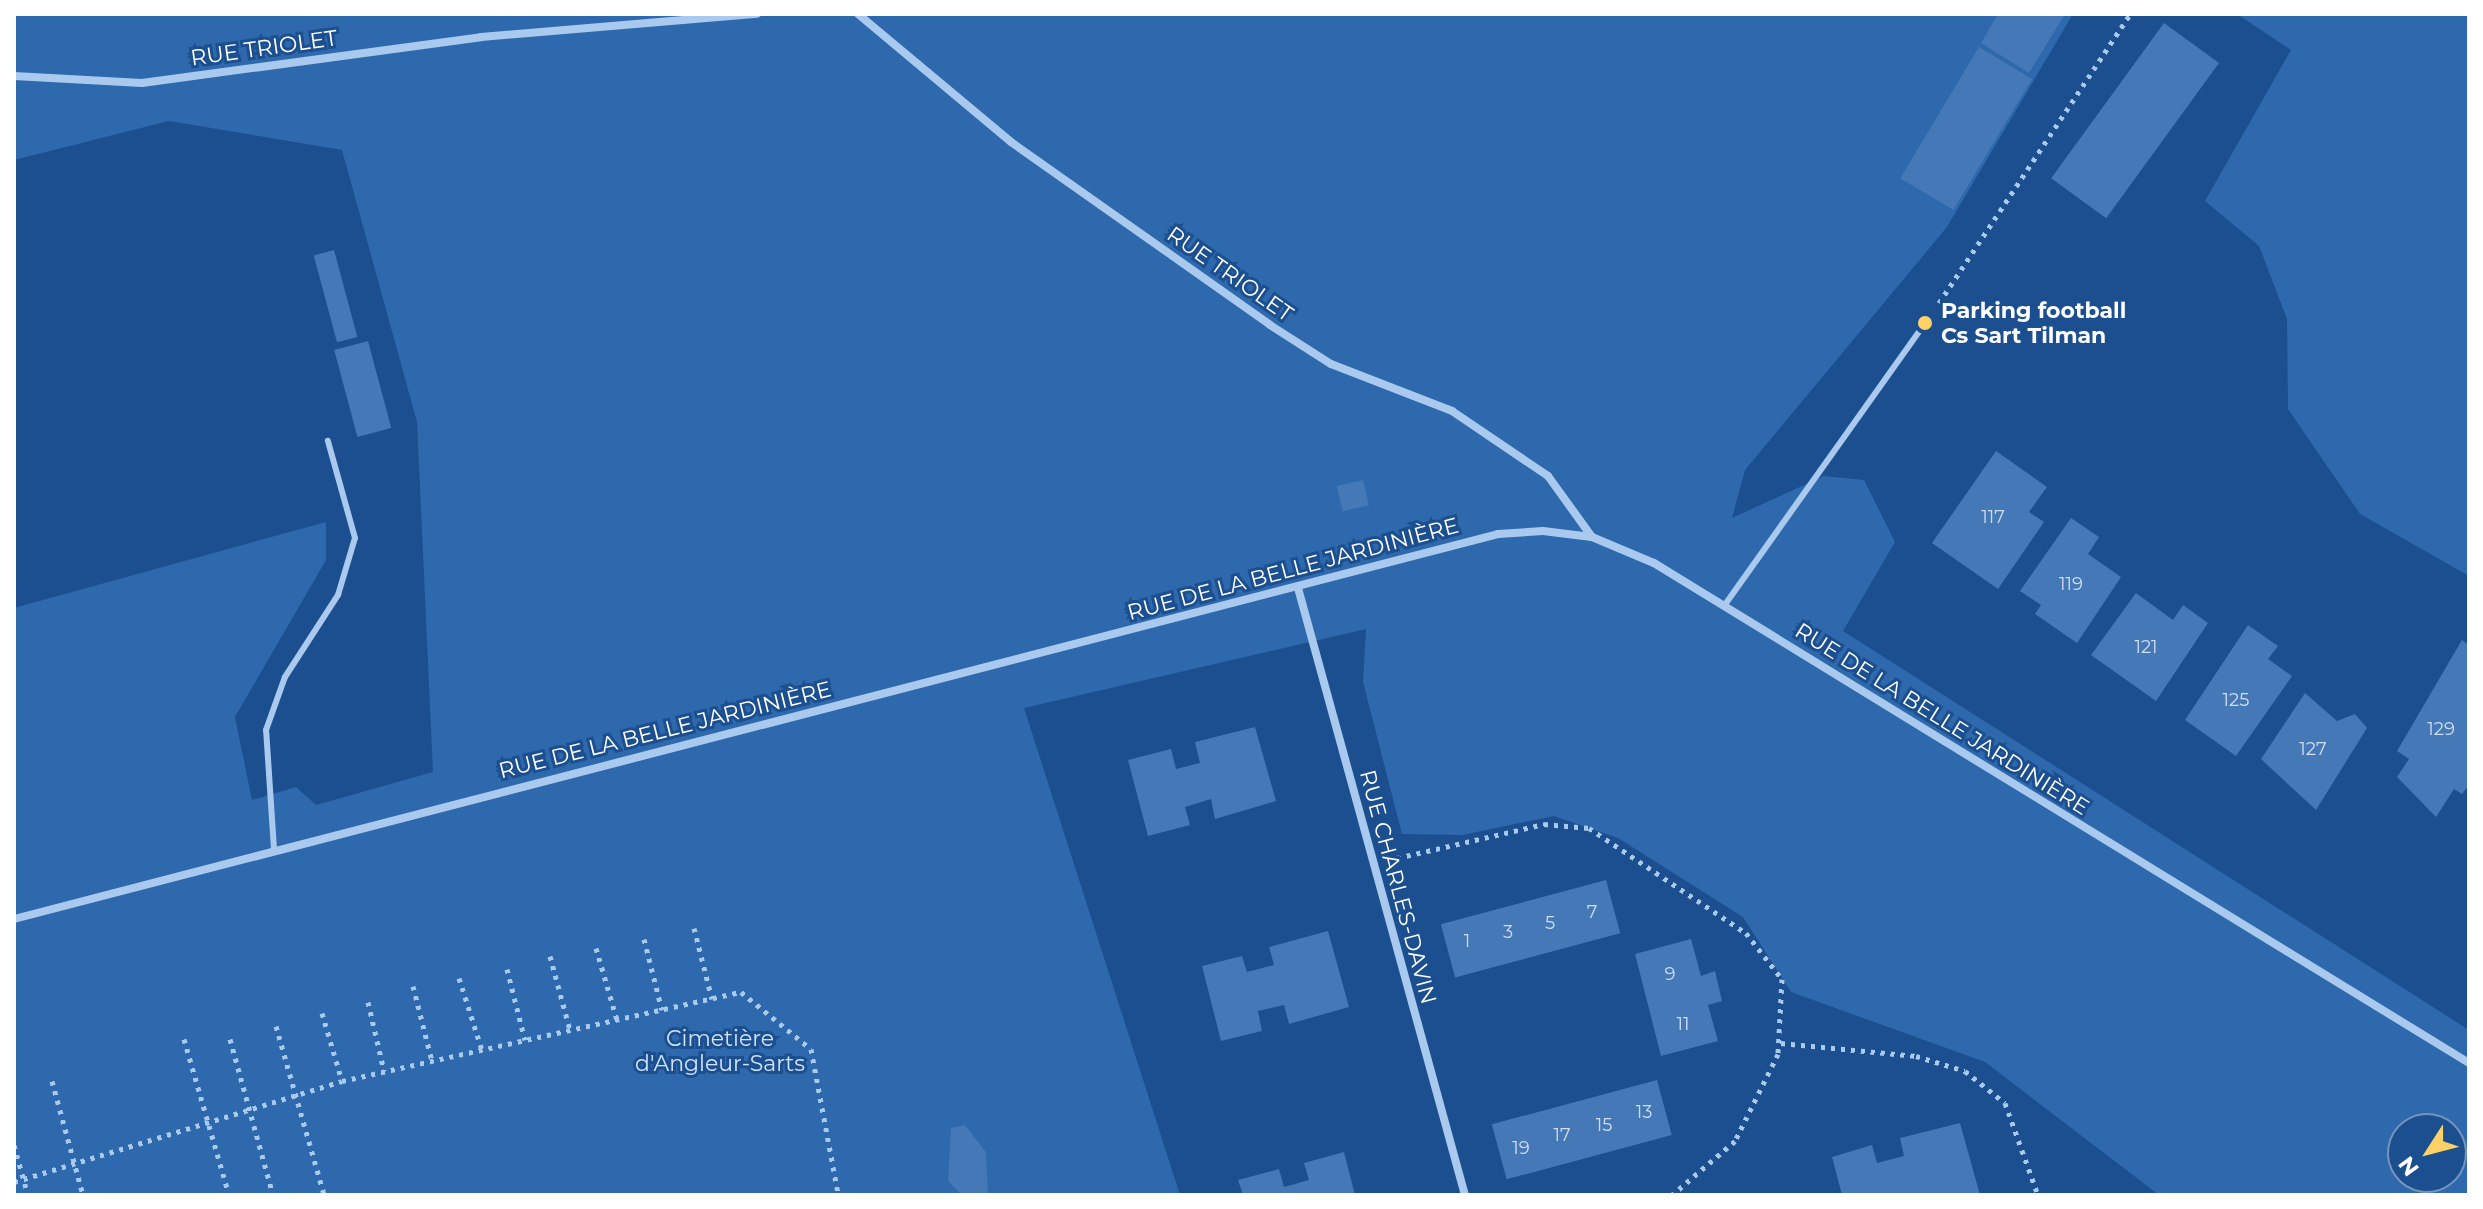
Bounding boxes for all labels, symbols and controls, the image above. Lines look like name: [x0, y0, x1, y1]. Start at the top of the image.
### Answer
street label: RUE TRIOLET: [189, 25, 339, 71]
street label: RUE TRIOLET: [1162, 221, 1298, 327]
place label: Parking football Cs Sart Tilman: [1941, 297, 2126, 348]
marker: Parking football Cs Sart Tilman: [1916, 314, 1934, 332]
house number: 117: [1981, 506, 2005, 528]
street label: RUE DE LA BELLE JARDINIÈRE: [1125, 512, 1461, 626]
house number: 119: [2059, 573, 2083, 595]
street label: RUE DE LA BELLE JARDINIÈRE: [1790, 617, 2094, 821]
house number: 121: [2134, 636, 2158, 658]
street label: RUE DE LA BELLE JARDINIÈRE: [496, 676, 834, 784]
house number: 125: [2223, 689, 2249, 711]
house number: 129: [2427, 718, 2455, 740]
house number: 127: [2299, 738, 2327, 760]
street label: RUE CHARLES-DAVIN: [1354, 767, 1442, 1007]
house number: 7: [1587, 901, 1597, 923]
house number: 5: [1545, 912, 1555, 934]
house number: 3: [1503, 921, 1513, 943]
house number: 1: [1464, 930, 1470, 952]
house number: 9: [1665, 963, 1675, 985]
house number: 11: [1677, 1013, 1689, 1035]
park label: Cimetière d'Angleur-Sarts: [635, 1025, 805, 1076]
house number: 13: [1636, 1101, 1652, 1123]
north arrow: [2387, 1113, 2467, 1193]
house number: 15: [1596, 1114, 1612, 1136]
house number: 17: [1553, 1124, 1571, 1146]
house number: 19: [1512, 1137, 1530, 1159]
text: N: [2393, 1151, 2425, 1181]

